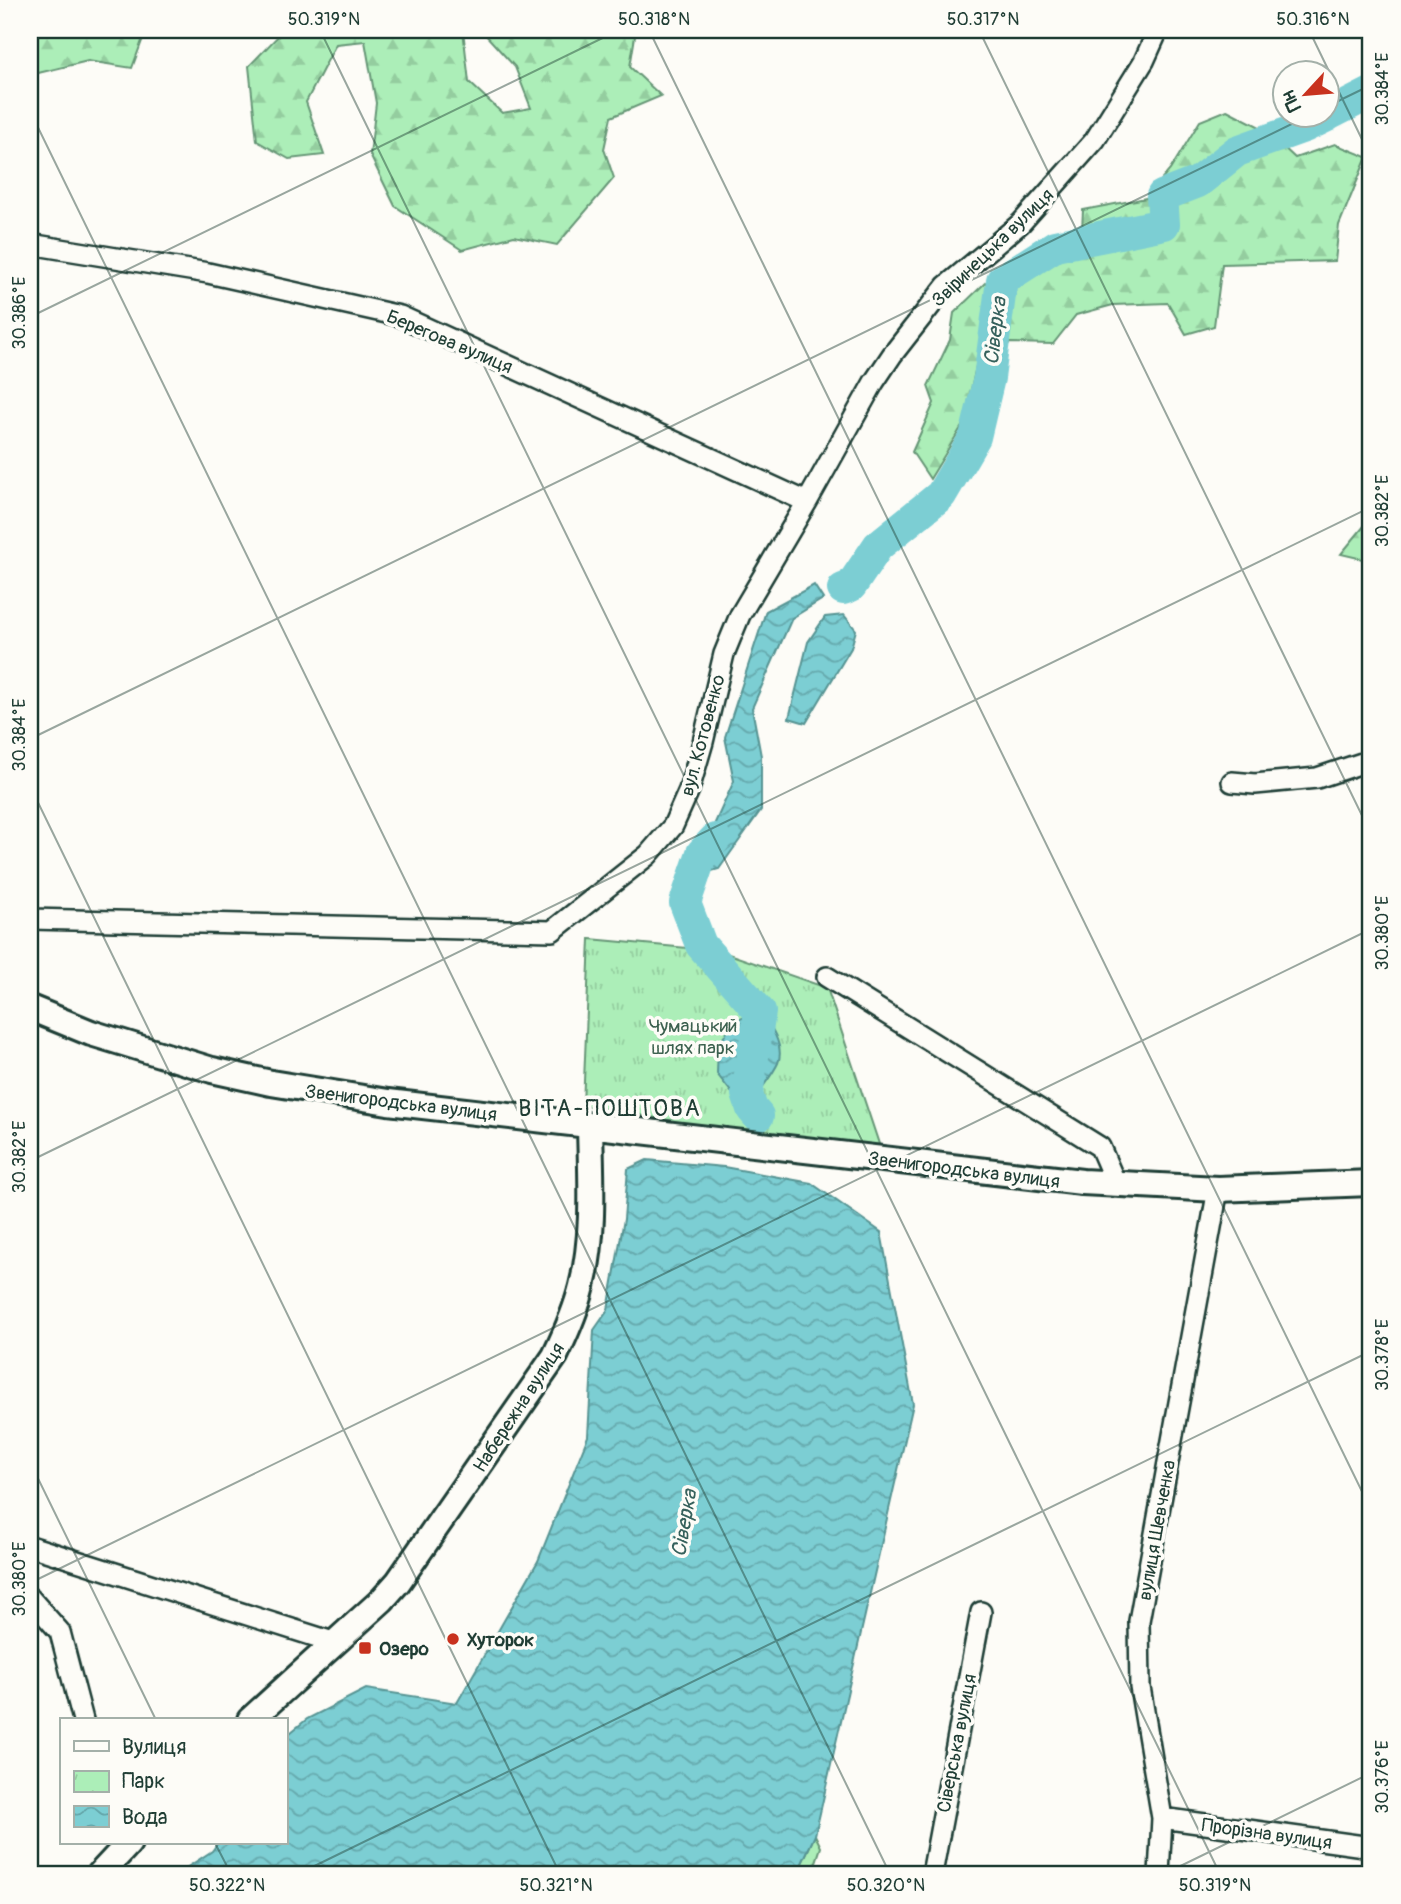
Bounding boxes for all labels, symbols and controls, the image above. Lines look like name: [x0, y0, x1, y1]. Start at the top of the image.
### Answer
text: 50.319°N: [288, 8, 360, 31]
text: 50.318°N: [618, 8, 690, 31]
text: 50.317°N: [947, 8, 1019, 31]
text: 50.316°N: [1276, 8, 1350, 31]
text: 30.384°E: [1371, 52, 1394, 126]
north arrow: [1272, 60, 1342, 130]
text: Пн: [1276, 86, 1307, 116]
street label: Звіринецька вулиця: [927, 183, 1059, 312]
text: 30.386°E: [8, 276, 31, 350]
water label: Сіверка: [978, 295, 1013, 366]
street label: Берегова вулиця: [383, 305, 516, 379]
text: 30.382°E: [1371, 475, 1394, 547]
street label: вул. Котовенко: [675, 672, 731, 799]
text: 30.384°E: [8, 698, 31, 772]
text: 30.380°E: [1371, 896, 1394, 970]
park label: Чумацький шлях парк: [649, 1014, 737, 1060]
street label: Звенигородська вулиця: [304, 1079, 498, 1127]
district label: ВІТА-ПОШТОВА: [518, 1094, 702, 1123]
text: 30.382°E: [8, 1121, 31, 1193]
street label: Звенигородська вулиця: [867, 1146, 1061, 1194]
text: 30.378°E: [1371, 1319, 1394, 1391]
street label: Набережна вулиця: [468, 1338, 570, 1477]
street label: вулиця Шевченка: [1133, 1458, 1181, 1602]
water label: Сіверка: [665, 1486, 704, 1559]
text: 30.380°E: [8, 1542, 31, 1616]
place label: Хуторок: [467, 1628, 534, 1652]
marker: Хуторок: [445, 1631, 461, 1647]
place label: Озеро: [379, 1637, 430, 1661]
marker: Озеро: [357, 1640, 373, 1656]
street label: Сіверська вулиця: [932, 1672, 982, 1815]
legend: [60, 1718, 287, 1844]
text: Вулиця: [122, 1734, 186, 1761]
text: 30.376°E: [1371, 1740, 1394, 1814]
text: Парк: [122, 1768, 165, 1795]
text: Вода: [122, 1804, 168, 1831]
street label: Прорізна вулиця: [1200, 1813, 1334, 1855]
text: 50.322°N: [189, 1874, 265, 1897]
text: 50.321°N: [519, 1874, 593, 1897]
text: 50.320°N: [847, 1874, 925, 1897]
text: 50.319°N: [1179, 1874, 1251, 1897]

